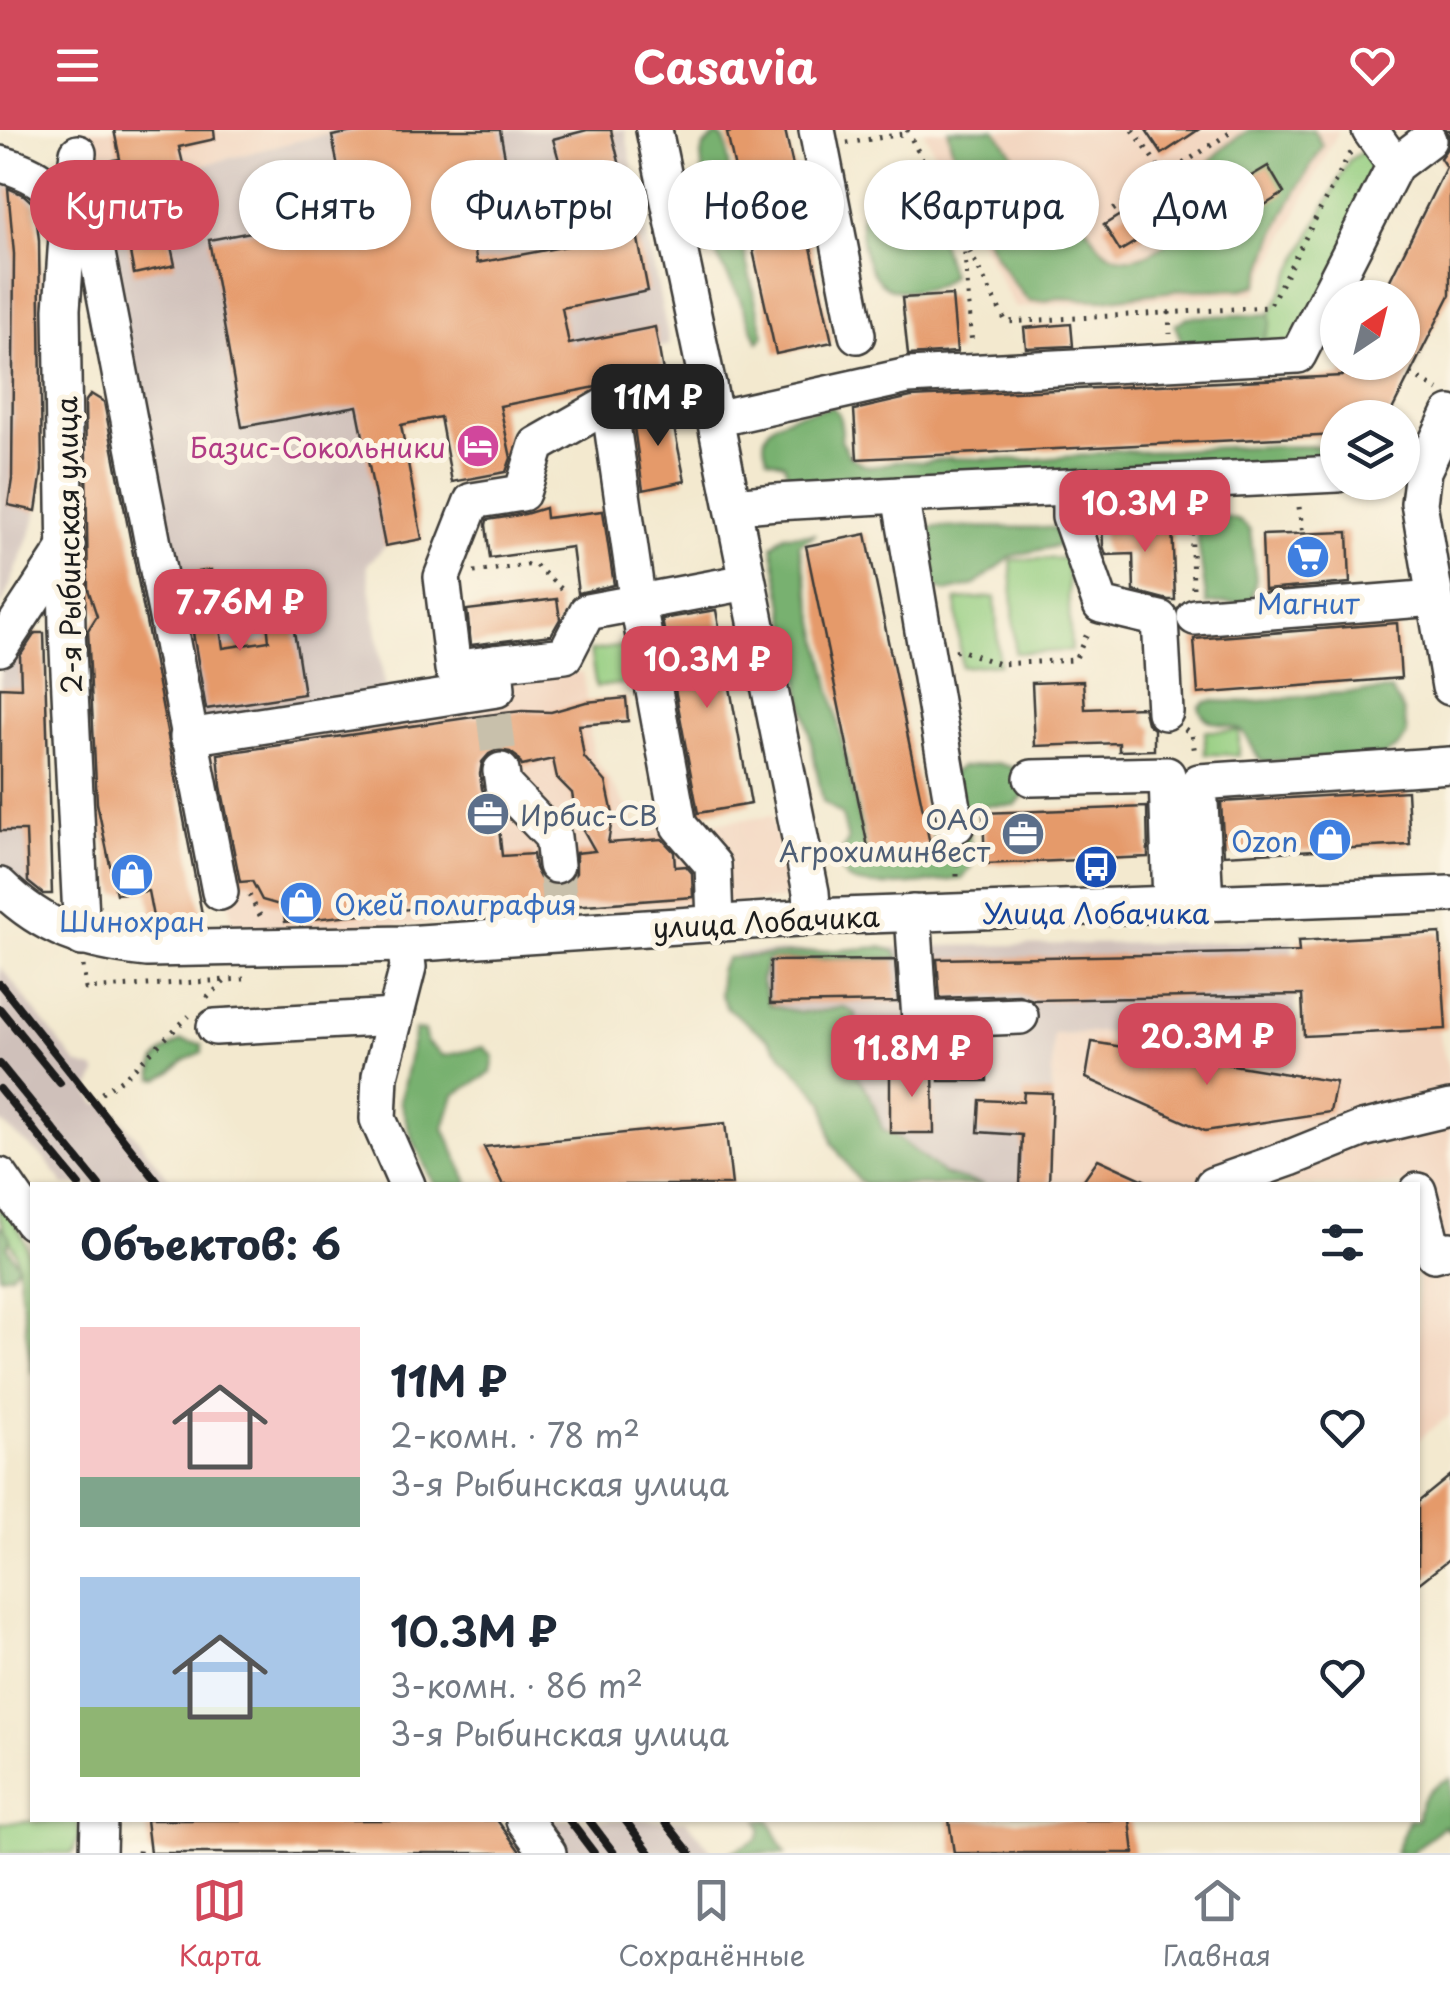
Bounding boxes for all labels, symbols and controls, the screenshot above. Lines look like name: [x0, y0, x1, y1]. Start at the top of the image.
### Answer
text: Casavia: [633, 31, 817, 99]
icon: menu: [50, 38, 105, 93]
icon: heart: [1345, 38, 1400, 93]
chip: Купить: [30, 160, 219, 250]
chip: Снять: [239, 160, 411, 250]
chip: Фильтры: [431, 160, 648, 250]
chip: Новое: [668, 160, 844, 250]
chip: Квартира: [864, 160, 1099, 250]
chip: Дом: [1119, 160, 1264, 250]
north arrow: [1320, 280, 1420, 380]
map controls: [1320, 280, 1420, 500]
pin: 11M ₽: [588, 364, 728, 449]
text: 11M ₽: [613, 372, 703, 420]
street label: 2-я Рыбинская улица: [44, 395, 92, 694]
button: layers: [1320, 400, 1420, 500]
hotel icon: Базис-Сокольники: [455, 423, 501, 469]
place label: Базис-Сокольники: [190, 425, 446, 468]
pin: 10.3M ₽: [1053, 470, 1237, 555]
text: 10.3M ₽: [1081, 478, 1209, 526]
supermarket icon: Магнит: [1285, 534, 1331, 580]
pin: 7.76M ₽: [148, 569, 332, 654]
text: 7.76M ₽: [176, 577, 304, 625]
place label: Магнит: [1257, 581, 1360, 624]
pin: 10.3M ₽: [615, 626, 799, 711]
text: 10.3M ₽: [643, 634, 771, 682]
office icon: Ирбис-СВ: [465, 791, 511, 837]
place label: Ирбис-СВ: [520, 793, 658, 836]
place label: ОАО Агрохиминвест: [779, 797, 990, 872]
office icon: ОАО Агрохиминвест: [1000, 811, 1046, 857]
shop icon: Ozon: [1307, 817, 1353, 863]
place label: Ozon: [1231, 819, 1298, 862]
bus stop icon: Улица Лобачика: [1073, 844, 1119, 890]
shop icon: Шинохран: [109, 852, 155, 898]
shop icon: Окей полиграфия: [278, 880, 324, 926]
place label: Окей полиграфия: [334, 882, 577, 925]
place label: Улица Лобачика: [983, 891, 1210, 934]
street label: улица Лобачика: [651, 894, 881, 948]
place label: Шинохран: [59, 899, 205, 942]
pin: 20.3M ₽: [1115, 1003, 1299, 1088]
text: 20.3M ₽: [1140, 1011, 1274, 1059]
pin: 11.8M ₽: [820, 1015, 1004, 1100]
text: 11.8M ₽: [853, 1023, 971, 1071]
text: Объектов: 6: [80, 1211, 341, 1274]
icon: filters: [1315, 1215, 1370, 1270]
text: 11M ₽: [390, 1348, 507, 1411]
icon: home: [160, 1367, 280, 1487]
icon: heart: [1315, 1400, 1370, 1455]
text: 2-комн. · 78 m²: [390, 1411, 640, 1459]
text: 3-я Рыбинская улица: [390, 1459, 729, 1507]
text: 10.3M ₽: [390, 1598, 557, 1661]
icon: home: [160, 1617, 280, 1737]
icon: heart: [1315, 1650, 1370, 1705]
text: 3-комн. · 86 m²: [390, 1661, 643, 1709]
text: 3-я Рыбинская улица: [390, 1709, 729, 1757]
tab: Карта: [179, 1873, 261, 1976]
tab: Сохранённые: [618, 1873, 805, 1976]
tab: Главная: [1163, 1873, 1271, 1976]

